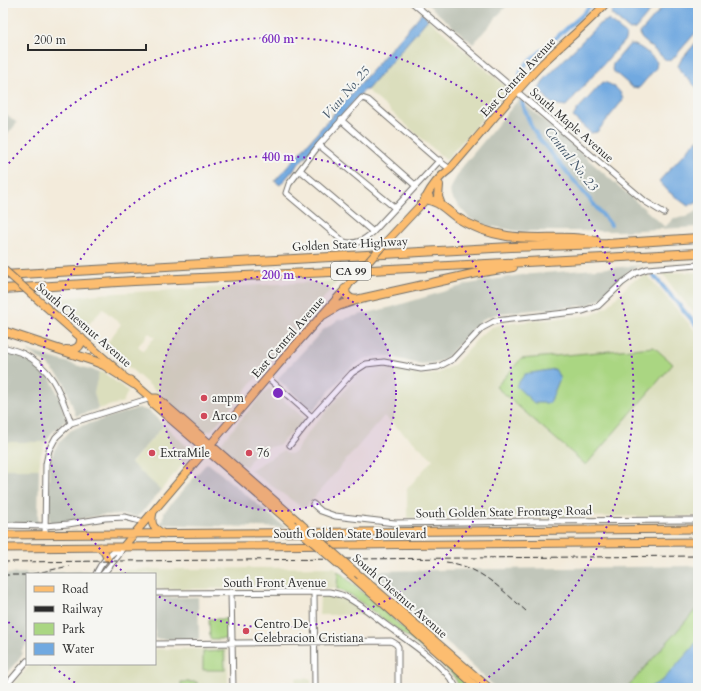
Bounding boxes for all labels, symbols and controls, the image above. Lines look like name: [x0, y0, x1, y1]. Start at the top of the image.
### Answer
scale bar: [28, 26, 146, 52]
text: 600 m: [262, 31, 295, 47]
text: 200 m: [34, 32, 67, 48]
street label: East Central Avenue: [477, 34, 559, 120]
water label: Viau No. 25: [318, 62, 374, 123]
street label: South Maple Avenue: [527, 84, 617, 166]
water label: Central No. 23: [540, 123, 602, 195]
text: 400 m: [262, 149, 295, 165]
street label: Golden State Highway: [292, 233, 409, 255]
road number: CA 99: [331, 262, 371, 280]
text: 200 m: [262, 267, 295, 283]
street label: South Chestnut Avenue: [33, 279, 135, 371]
street label: East Central Avenue: [248, 293, 328, 381]
centre of rings: [271, 386, 285, 400]
place label: ampm: [212, 390, 245, 406]
marker: ampm: [199, 393, 209, 403]
place label: Arco: [212, 408, 237, 424]
marker: Arco: [199, 411, 209, 421]
place label: ExtraMile: [160, 445, 210, 461]
place label: 76: [257, 445, 269, 461]
marker: ExtraMile: [147, 448, 157, 458]
marker: 76: [244, 448, 254, 458]
street label: South Golden State Frontage Road: [416, 502, 593, 522]
street label: South Golden State Boulevard: [274, 526, 427, 542]
street label: South Chestnut Avenue: [349, 550, 451, 642]
legend: [26, 573, 156, 665]
street label: South Front Avenue: [223, 575, 327, 591]
text: Road: [62, 581, 89, 597]
text: Railway: [62, 601, 104, 617]
place label: Centro De Celebracion Cristiana: [254, 616, 365, 646]
text: Park: [62, 621, 86, 637]
marker: Centro De Celebracion Cristiana: [241, 626, 251, 636]
text: Water: [61, 641, 95, 657]

